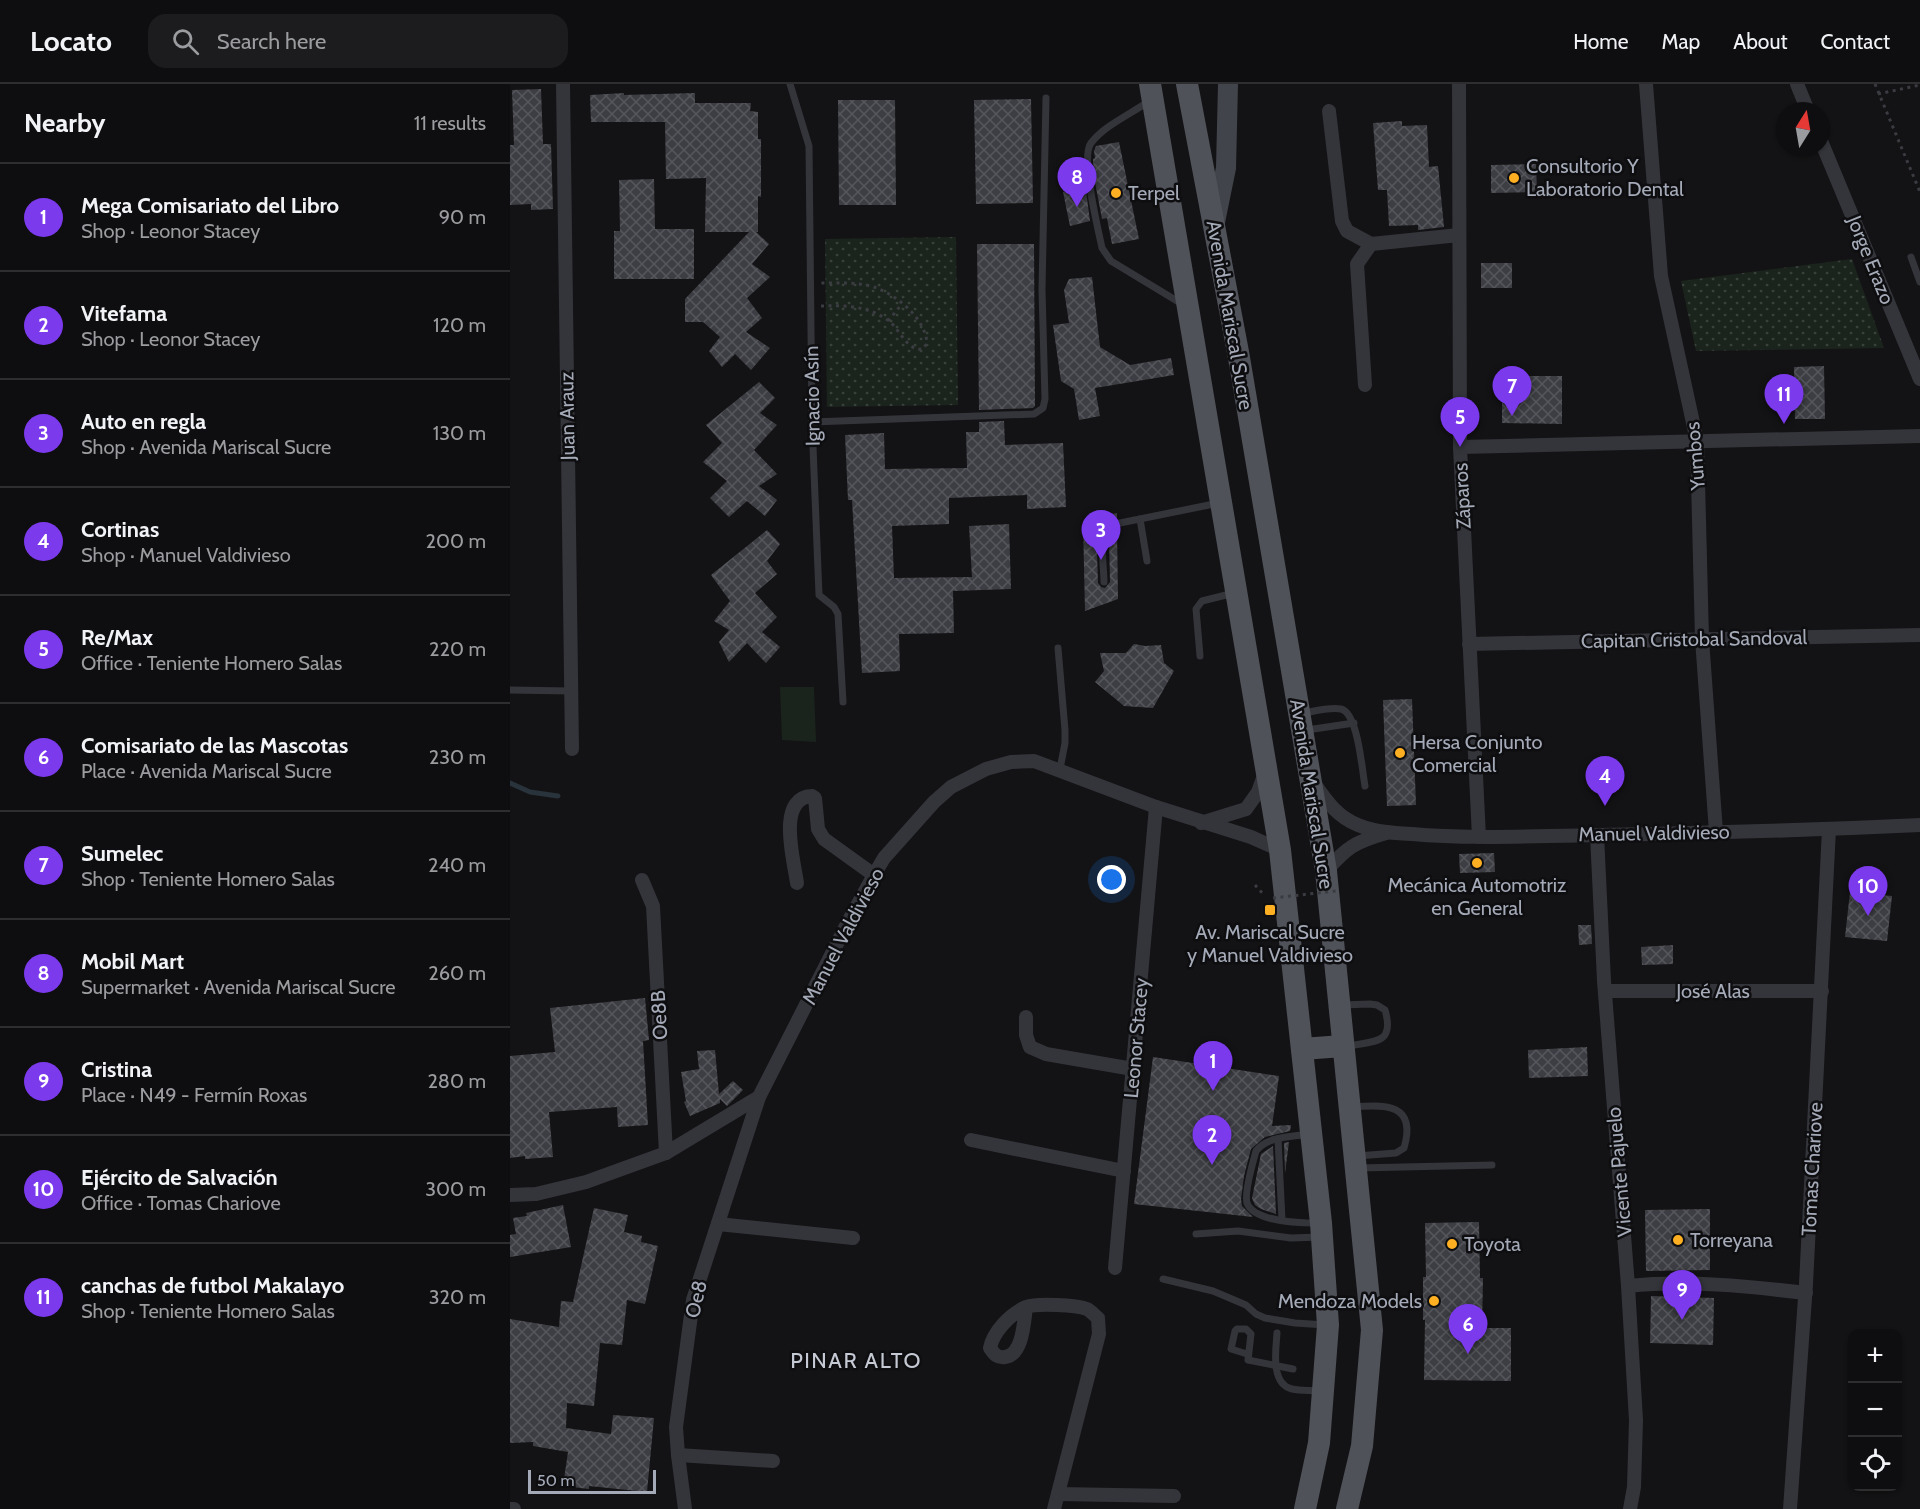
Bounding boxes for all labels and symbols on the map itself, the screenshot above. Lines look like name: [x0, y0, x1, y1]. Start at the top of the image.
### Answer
north arrow: [1776, 102, 1830, 156]
place label: Consultorio Y Laboratorio Dental: [1526, 154, 1684, 201]
pin: 8: [1058, 158, 1096, 207]
marker: Consultorio Y Laboratorio Dental: [1507, 171, 1521, 185]
place label: Terpel: [1128, 181, 1180, 205]
marker: Terpel: [1109, 186, 1123, 200]
street label: Jorge Erazo: [1842, 211, 1900, 308]
street label: Avenida Mariscal Sucre: [1202, 218, 1258, 412]
street label: Ignacio Asín: [799, 346, 825, 446]
pin: 7: [1492, 366, 1532, 416]
street label: Juan Arauz: [554, 371, 580, 462]
pin: 11: [1764, 374, 1804, 424]
pin: 5: [1440, 398, 1480, 447]
street label: Yumbos: [1680, 421, 1710, 492]
street label: Záparos: [1448, 462, 1476, 530]
pin: 3: [1082, 510, 1120, 560]
street label: Capitan Cristobal Sandoval: [1581, 625, 1808, 653]
street label: Avenida Mariscal Sucre: [1285, 697, 1339, 891]
place label: Hersa Conjunto Comercial: [1412, 730, 1542, 777]
marker: Hersa Conjunto Comercial: [1393, 746, 1407, 760]
pin: 4: [1586, 756, 1624, 806]
street label: Manuel Valdivieso: [1578, 820, 1730, 846]
marker: Mecánica Automotriz en General: [1470, 856, 1484, 870]
street label: Manuel Valdivieso: [797, 864, 889, 1008]
your location: [1097, 865, 1126, 894]
pin: 10: [1848, 866, 1888, 916]
place label: Mecánica Automotriz en General: [1388, 873, 1566, 920]
marker: Av. Mariscal Sucre y Manuel Valdivieso: [1263, 903, 1277, 917]
place label: Av. Mariscal Sucre y Manuel Valdivieso: [1187, 920, 1353, 967]
street label: Leonor Stacey: [1119, 977, 1153, 1099]
street label: José Alas: [1675, 979, 1750, 1003]
street label: Oe8B: [646, 990, 672, 1040]
pin: 1: [1194, 1042, 1232, 1091]
street label: Tomas Chariove: [1797, 1101, 1827, 1237]
street label: Vicente Pajuelo: [1601, 1106, 1637, 1238]
pin: 2: [1192, 1116, 1232, 1165]
place label: Torreyana: [1690, 1228, 1773, 1252]
place label: Toyota: [1464, 1232, 1521, 1256]
marker: Torreyana: [1671, 1233, 1685, 1247]
marker: Toyota: [1445, 1237, 1459, 1251]
pin: 9: [1662, 1270, 1702, 1320]
street label: Oe8: [680, 1278, 712, 1320]
place label: Mendoza Models: [1278, 1289, 1422, 1313]
marker: Mendoza Models: [1427, 1294, 1441, 1308]
pin: 6: [1448, 1304, 1488, 1354]
district label: PINAR ALTO: [790, 1347, 922, 1374]
scale bar: [528, 1467, 656, 1494]

